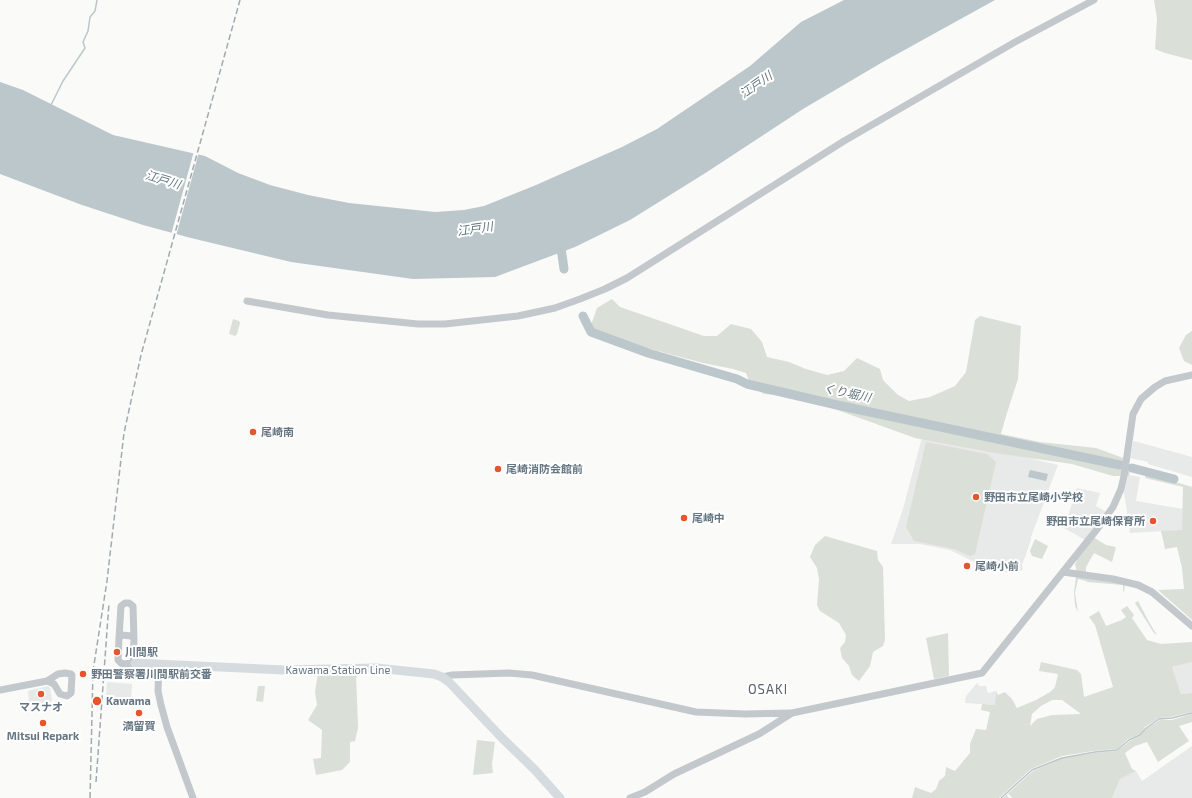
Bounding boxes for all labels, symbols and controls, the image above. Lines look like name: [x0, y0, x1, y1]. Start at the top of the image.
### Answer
water label: 江戸川: [737, 69, 775, 101]
water label: 江戸川: [144, 168, 182, 192]
water label: 江戸川: [456, 219, 494, 239]
water label: くり堀川: [822, 381, 872, 405]
place label: 尾崎南: [261, 425, 294, 439]
marker: 尾崎南: [248, 427, 258, 437]
place label: 尾崎消防会館前: [506, 462, 583, 476]
marker: 尾崎消防会館前: [493, 464, 503, 474]
place label: 野田市立尾崎小学校: [984, 490, 1083, 504]
marker: 野田市立尾崎小学校: [971, 492, 981, 502]
place label: 尾崎中: [692, 511, 725, 525]
marker: 尾崎中: [679, 513, 689, 523]
place label: 野田市立尾崎保育所: [1046, 514, 1145, 528]
marker: 野田市立尾崎保育所: [1148, 516, 1158, 526]
place label: 尾崎小前: [975, 559, 1019, 573]
marker: 尾崎小前: [962, 561, 972, 571]
place label: 川間駅: [125, 645, 158, 659]
marker: 川間駅: [112, 647, 122, 657]
street label: Kawama Station Line: [286, 663, 390, 677]
place label: 野田警察署川間駅前交番: [91, 667, 212, 681]
marker: 野田警察署川間駅前交番: [78, 669, 88, 679]
district label: OSAKI: [748, 682, 788, 698]
marker: マスナオ: [36, 689, 46, 699]
place label: Kawama: [106, 694, 151, 708]
marker: Kawama: [91, 695, 103, 707]
place label: マスナオ: [19, 700, 63, 714]
marker: 満留賀: [134, 708, 144, 718]
marker: Mitsui Repark: [38, 718, 48, 728]
place label: 満留賀: [123, 719, 155, 733]
place label: Mitsui Repark: [7, 729, 79, 743]

